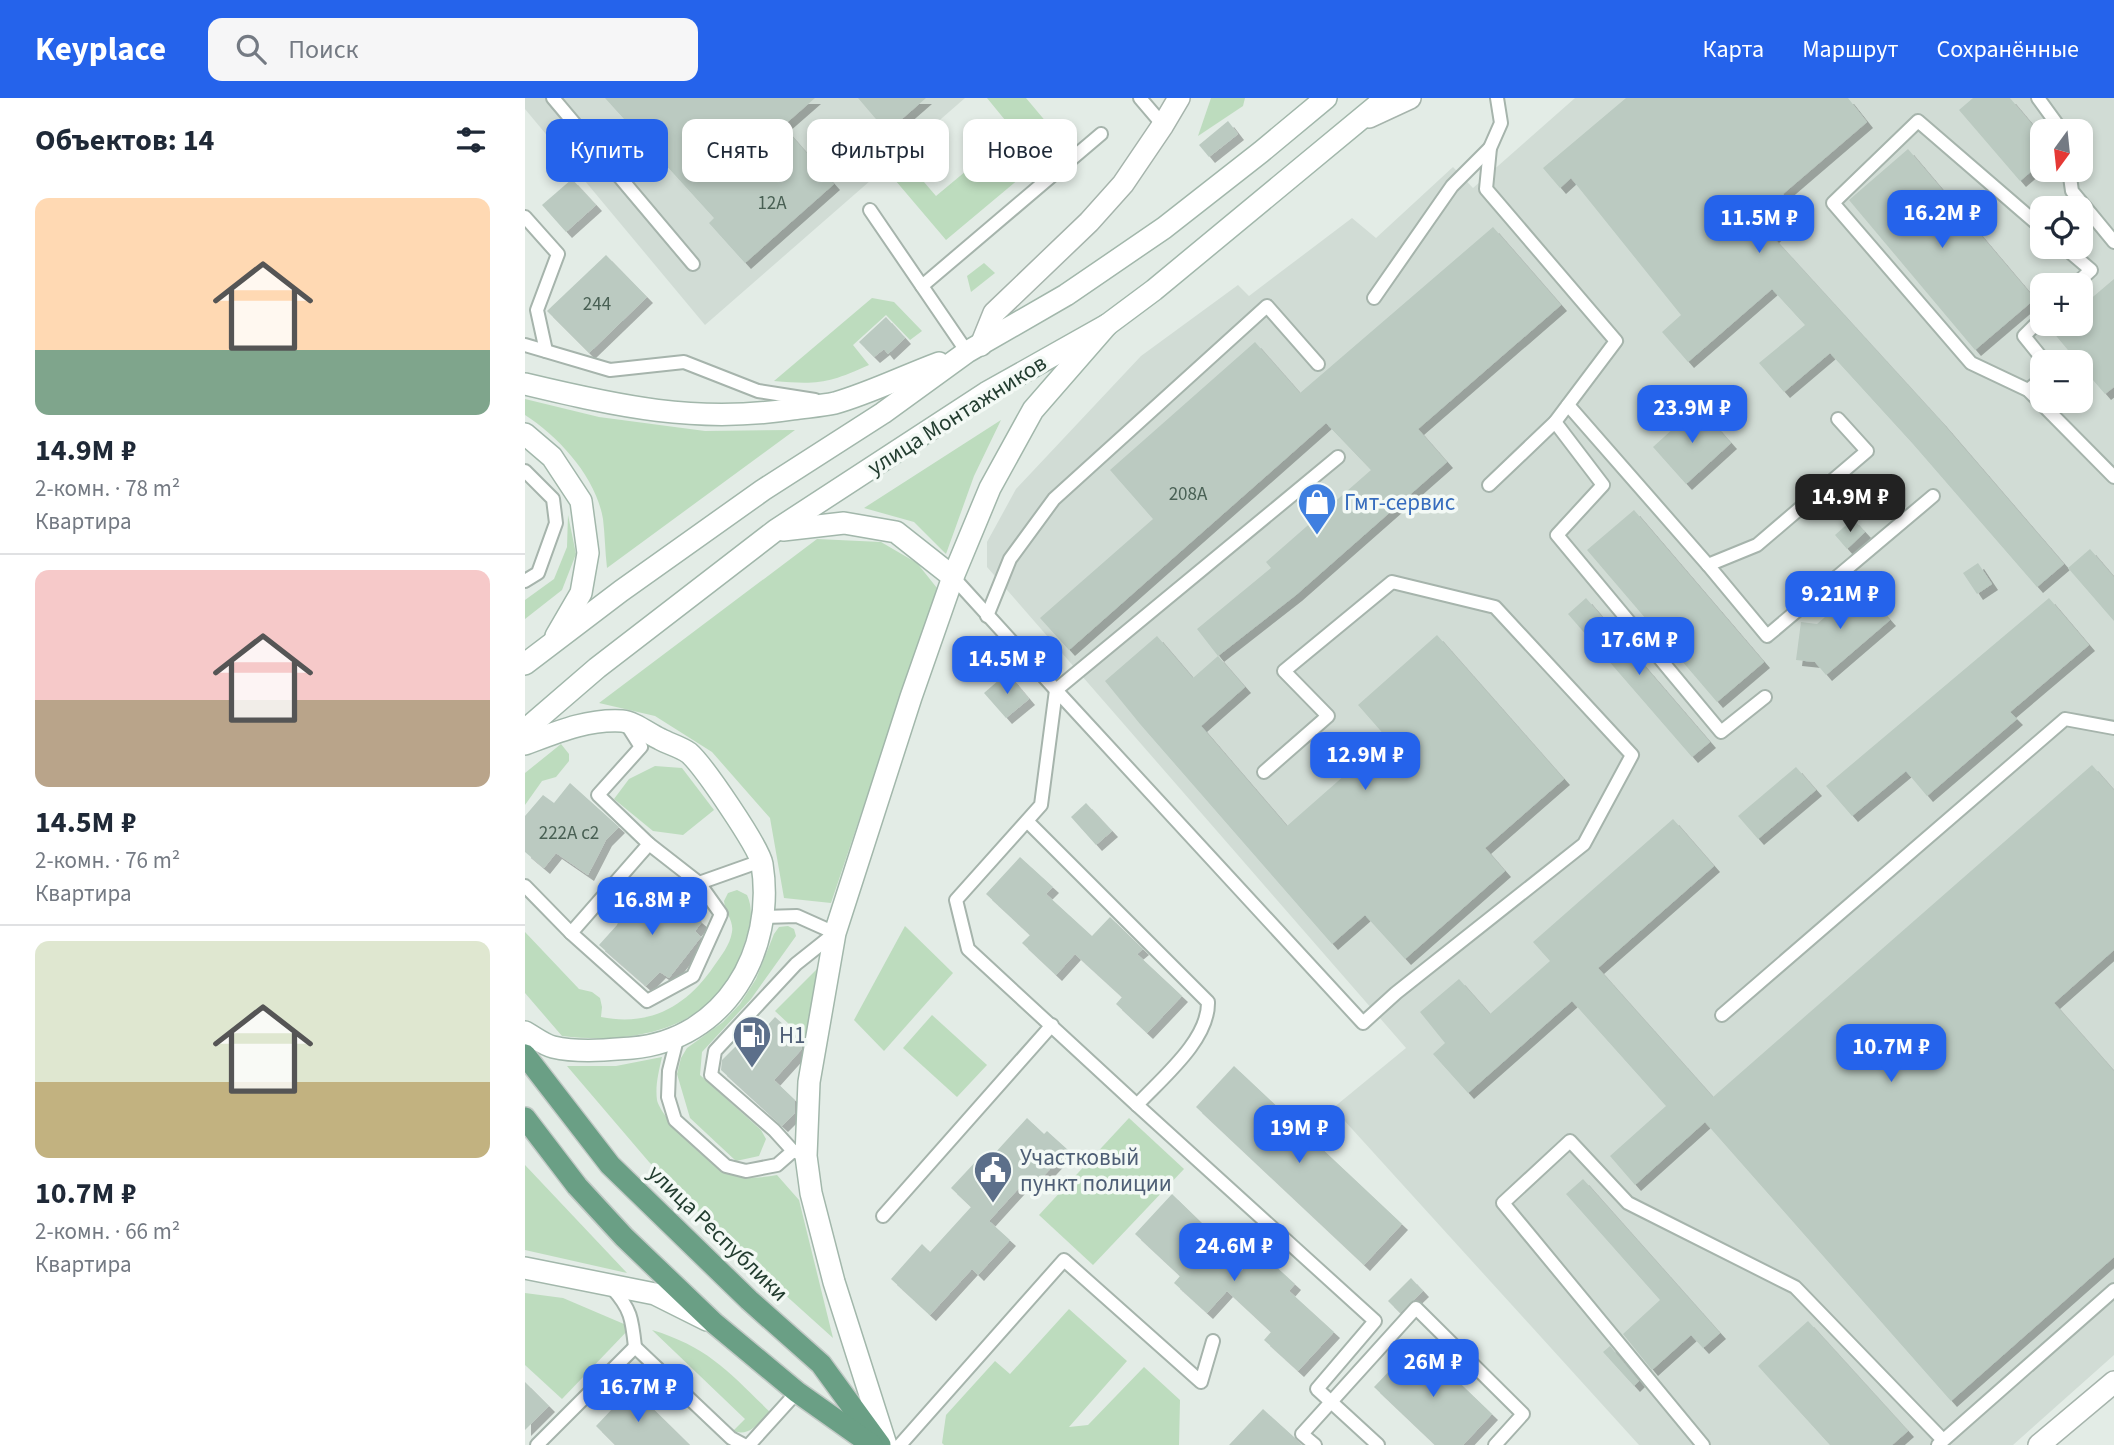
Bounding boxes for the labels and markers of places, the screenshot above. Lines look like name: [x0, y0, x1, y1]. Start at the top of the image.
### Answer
pin: 16.2M ₽: [1877, 190, 2007, 250]
pin: 11.5M ₽: [1694, 195, 1824, 255]
pin: 23.9M ₽: [1627, 386, 1757, 445]
pin: 14.9M ₽: [1785, 474, 1915, 534]
shop icon: Гмт-сервис: [1296, 481, 1338, 536]
place label: Гмт-сервис: [1344, 486, 1455, 519]
pin: 9.21M ₽: [1775, 572, 1905, 631]
pin: 17.6M ₽: [1574, 618, 1704, 677]
pin: 14.5M ₽: [942, 636, 1072, 696]
pin: 12.9M ₽: [1300, 732, 1430, 792]
pin: 16.8M ₽: [587, 878, 717, 937]
fuel station icon: Н1: [731, 1014, 773, 1069]
place label: Н1: [779, 1019, 805, 1052]
pin: 10.7M ₽: [1826, 1024, 1956, 1084]
pin: 19M ₽: [1250, 1105, 1348, 1165]
place label: Участковый пункт полиции: [1020, 1141, 1172, 1200]
public building icon: Участковый пункт полиции: [972, 1149, 1014, 1204]
pin: 24.6M ₽: [1169, 1224, 1299, 1283]
pin: 26M ₽: [1384, 1340, 1482, 1399]
pin: 16.7M ₽: [573, 1364, 703, 1424]

